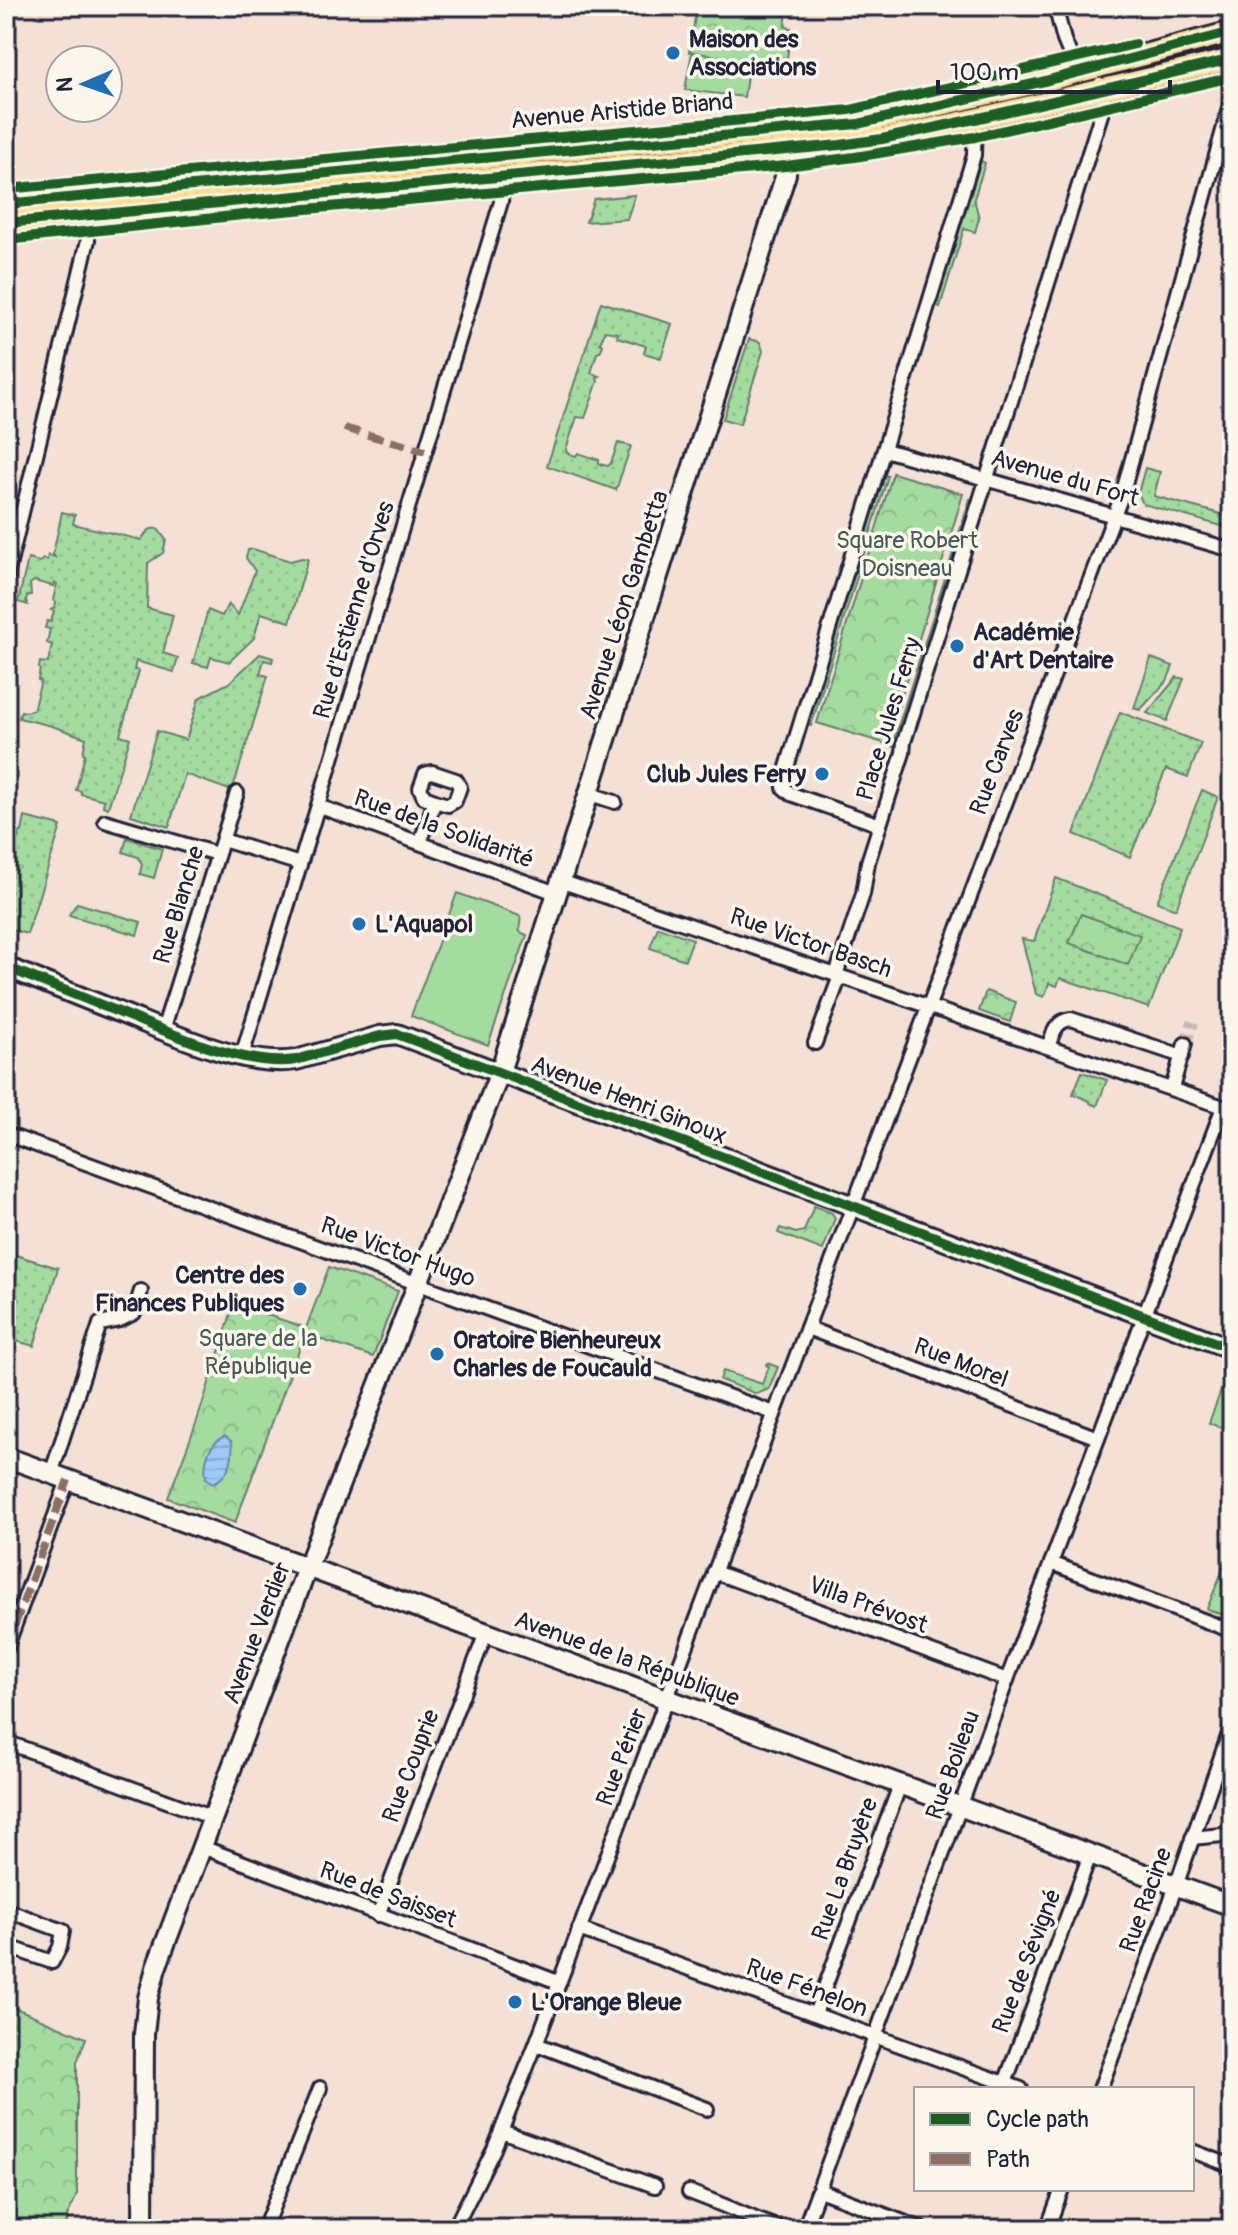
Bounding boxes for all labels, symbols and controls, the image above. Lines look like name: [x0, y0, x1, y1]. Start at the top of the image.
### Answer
place label: Maison des Associations: [689, 25, 817, 82]
north arrow: [44, 44, 124, 124]
marker: Maison des Associations: [664, 44, 682, 62]
scale bar: [938, 44, 1170, 94]
text: 100 m: [950, 58, 1019, 87]
text: N: [51, 77, 79, 93]
street label: Avenue Aristide Briand: [509, 87, 735, 135]
street label: Avenue du Fort: [988, 443, 1143, 513]
street label: Avenue Léon Gambetta: [573, 487, 675, 723]
street label: Rue d'Estienne d'Orves: [307, 497, 401, 722]
park label: Square Robert Doisneau: [836, 526, 978, 583]
place label: Académie d'Art Dentaire: [973, 618, 1114, 675]
street label: Place Jules Ferry: [850, 634, 928, 804]
marker: Académie d'Art Dentaire: [948, 637, 966, 655]
street label: Rue Carves: [964, 705, 1031, 819]
place label: Club Jules Ferry: [646, 760, 807, 789]
marker: Club Jules Ferry: [813, 765, 831, 783]
street label: Rue de la Solidarité: [350, 783, 538, 875]
street label: Rue Blanche: [147, 842, 211, 967]
street label: Rue Victor Basch: [726, 902, 896, 984]
place label: L'Aquapol: [375, 910, 473, 939]
marker: L'Aquapol: [350, 915, 368, 933]
street label: Avenue Henri Ginoux: [527, 1049, 731, 1151]
street label: Rue Victor Hugo: [317, 1211, 479, 1293]
place label: Centre des Finances Publiques: [95, 1261, 284, 1318]
marker: Centre des Finances Publiques: [291, 1280, 309, 1298]
park label: Square de la République: [198, 1324, 318, 1381]
place label: Oratoire Bienheureux Charles de Foucauld: [453, 1326, 661, 1383]
street label: Rue Morel: [910, 1332, 1012, 1394]
marker: Oratoire Bienheureux Charles de Foucauld: [428, 1345, 446, 1363]
street label: Avenue Verdier: [217, 1558, 298, 1708]
street label: Villa Prévost: [804, 1570, 932, 1640]
street label: Avenue de la République: [511, 1605, 744, 1713]
street label: Rue Périer: [590, 1704, 654, 1810]
street label: Rue Couprie: [376, 1705, 446, 1827]
street label: Rue Boileau: [920, 1706, 986, 1824]
street label: Rue La Bruyère: [806, 1793, 884, 1944]
street label: Rue Racine: [1114, 1843, 1178, 1957]
street label: Rue de Saisset: [315, 1856, 461, 1935]
street label: Rue de Sévigné: [986, 1885, 1068, 2037]
street label: Rue Fénelon: [742, 1953, 872, 2023]
place label: L'Orange Bleue: [531, 1988, 682, 2017]
marker: L'Orange Bleue: [506, 1993, 524, 2011]
legend: [914, 2087, 1194, 2191]
text: Cycle path: [986, 2105, 1089, 2134]
text: Path: [986, 2145, 1030, 2174]

